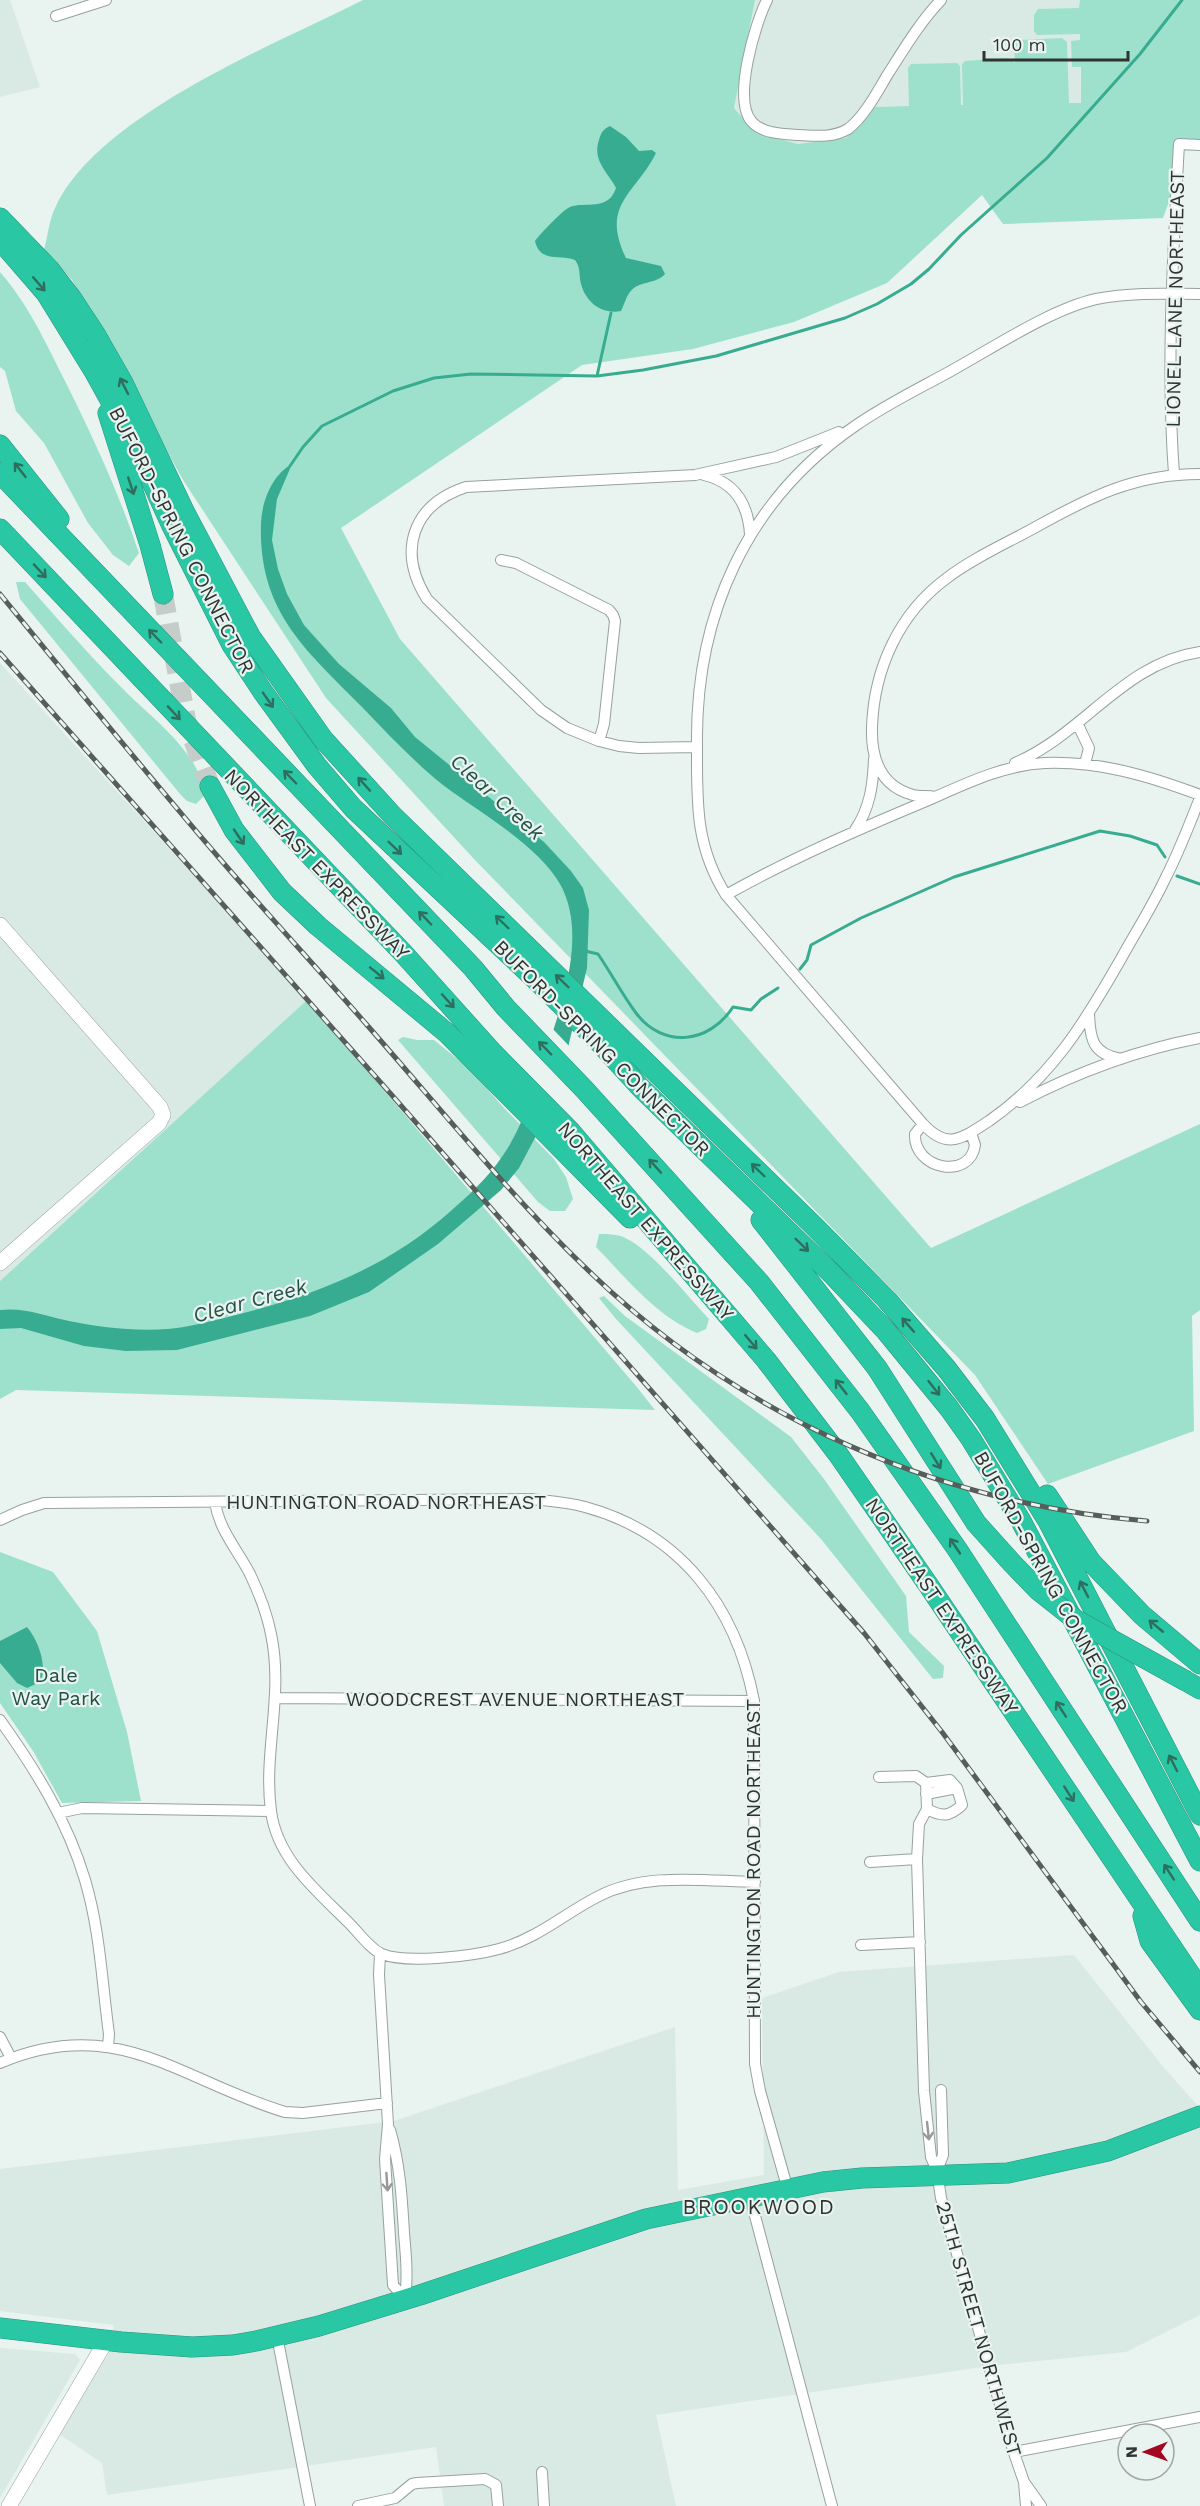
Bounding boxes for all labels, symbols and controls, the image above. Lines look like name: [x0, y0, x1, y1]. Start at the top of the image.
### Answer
scale bar: [984, 24, 1128, 62]
text: 100 m: [993, 34, 1046, 55]
street label: LIONEL LANE NORTHEAST: [1161, 170, 1189, 428]
one-way arrow: [32, 276, 45, 292]
one-way arrow: [118, 377, 129, 395]
street label: BUFORD-SPRING CONNECTOR: [104, 403, 260, 677]
one-way arrow: [14, 463, 27, 479]
one-way arrow: [126, 476, 137, 495]
one-way arrow: [33, 564, 47, 579]
one-way arrow: [148, 629, 162, 644]
one-way arrow: [262, 692, 274, 708]
one-way arrow: [167, 705, 181, 720]
water label: Clear Creek: [445, 748, 550, 845]
street label: NORTHEAST EXPRESSWAY: [219, 764, 415, 965]
one-way arrow: [283, 770, 297, 785]
one-way arrow: [357, 777, 371, 792]
one-way arrow: [233, 828, 245, 845]
one-way arrow: [387, 841, 402, 856]
one-way arrow: [417, 911, 432, 926]
one-way arrow: [494, 915, 509, 930]
street label: BUFORD-SPRING CONNECTOR: [489, 935, 715, 1161]
one-way arrow: [369, 967, 385, 980]
one-way arrow: [554, 974, 569, 988]
one-way arrow: [441, 993, 455, 1008]
one-way arrow: [538, 1041, 553, 1056]
street label: NORTHEAST EXPRESSWAY: [553, 1117, 739, 1326]
one-way arrow: [648, 1159, 662, 1174]
one-way arrow: [750, 1163, 765, 1178]
one-way arrow: [795, 1238, 810, 1252]
water label: Clear Creek: [190, 1273, 310, 1328]
one-way arrow: [902, 1317, 915, 1333]
one-way arrow: [744, 1334, 758, 1349]
one-way arrow: [835, 1379, 848, 1395]
one-way arrow: [928, 1380, 941, 1396]
street label: BUFORD-SPRING CONNECTOR: [969, 1447, 1133, 1717]
one-way arrow: [931, 1452, 943, 1469]
street label: HUNTINGTON ROAD NORTHEAST: [226, 1490, 546, 1514]
street label: NORTHEAST EXPRESSWAY: [860, 1493, 1024, 1719]
one-way arrow: [948, 1537, 961, 1554]
one-way arrow: [1078, 1581, 1089, 1599]
one-way arrow: [1149, 1619, 1164, 1633]
park label: Dale Way Park: [12, 1663, 100, 1710]
street label: WOODCREST AVENUE NORTHEAST: [346, 1687, 684, 1711]
street label: HUNTINGTON ROAD NORTHEAST: [741, 1699, 765, 2019]
one-way arrow: [1055, 1701, 1067, 1718]
one-way arrow: [1167, 1754, 1179, 1772]
one-way arrow: [1063, 1785, 1075, 1801]
one-way arrow: [1162, 1864, 1174, 1881]
one-way arrow: [923, 2121, 934, 2141]
one-way arrow: [381, 2172, 392, 2192]
district label: BROOKWOOD: [683, 2194, 835, 2219]
street label: 25TH STREET NORTHWEST: [931, 2199, 1027, 2459]
north arrow: [1116, 2422, 1176, 2482]
text: N: [1122, 2446, 1141, 2458]

